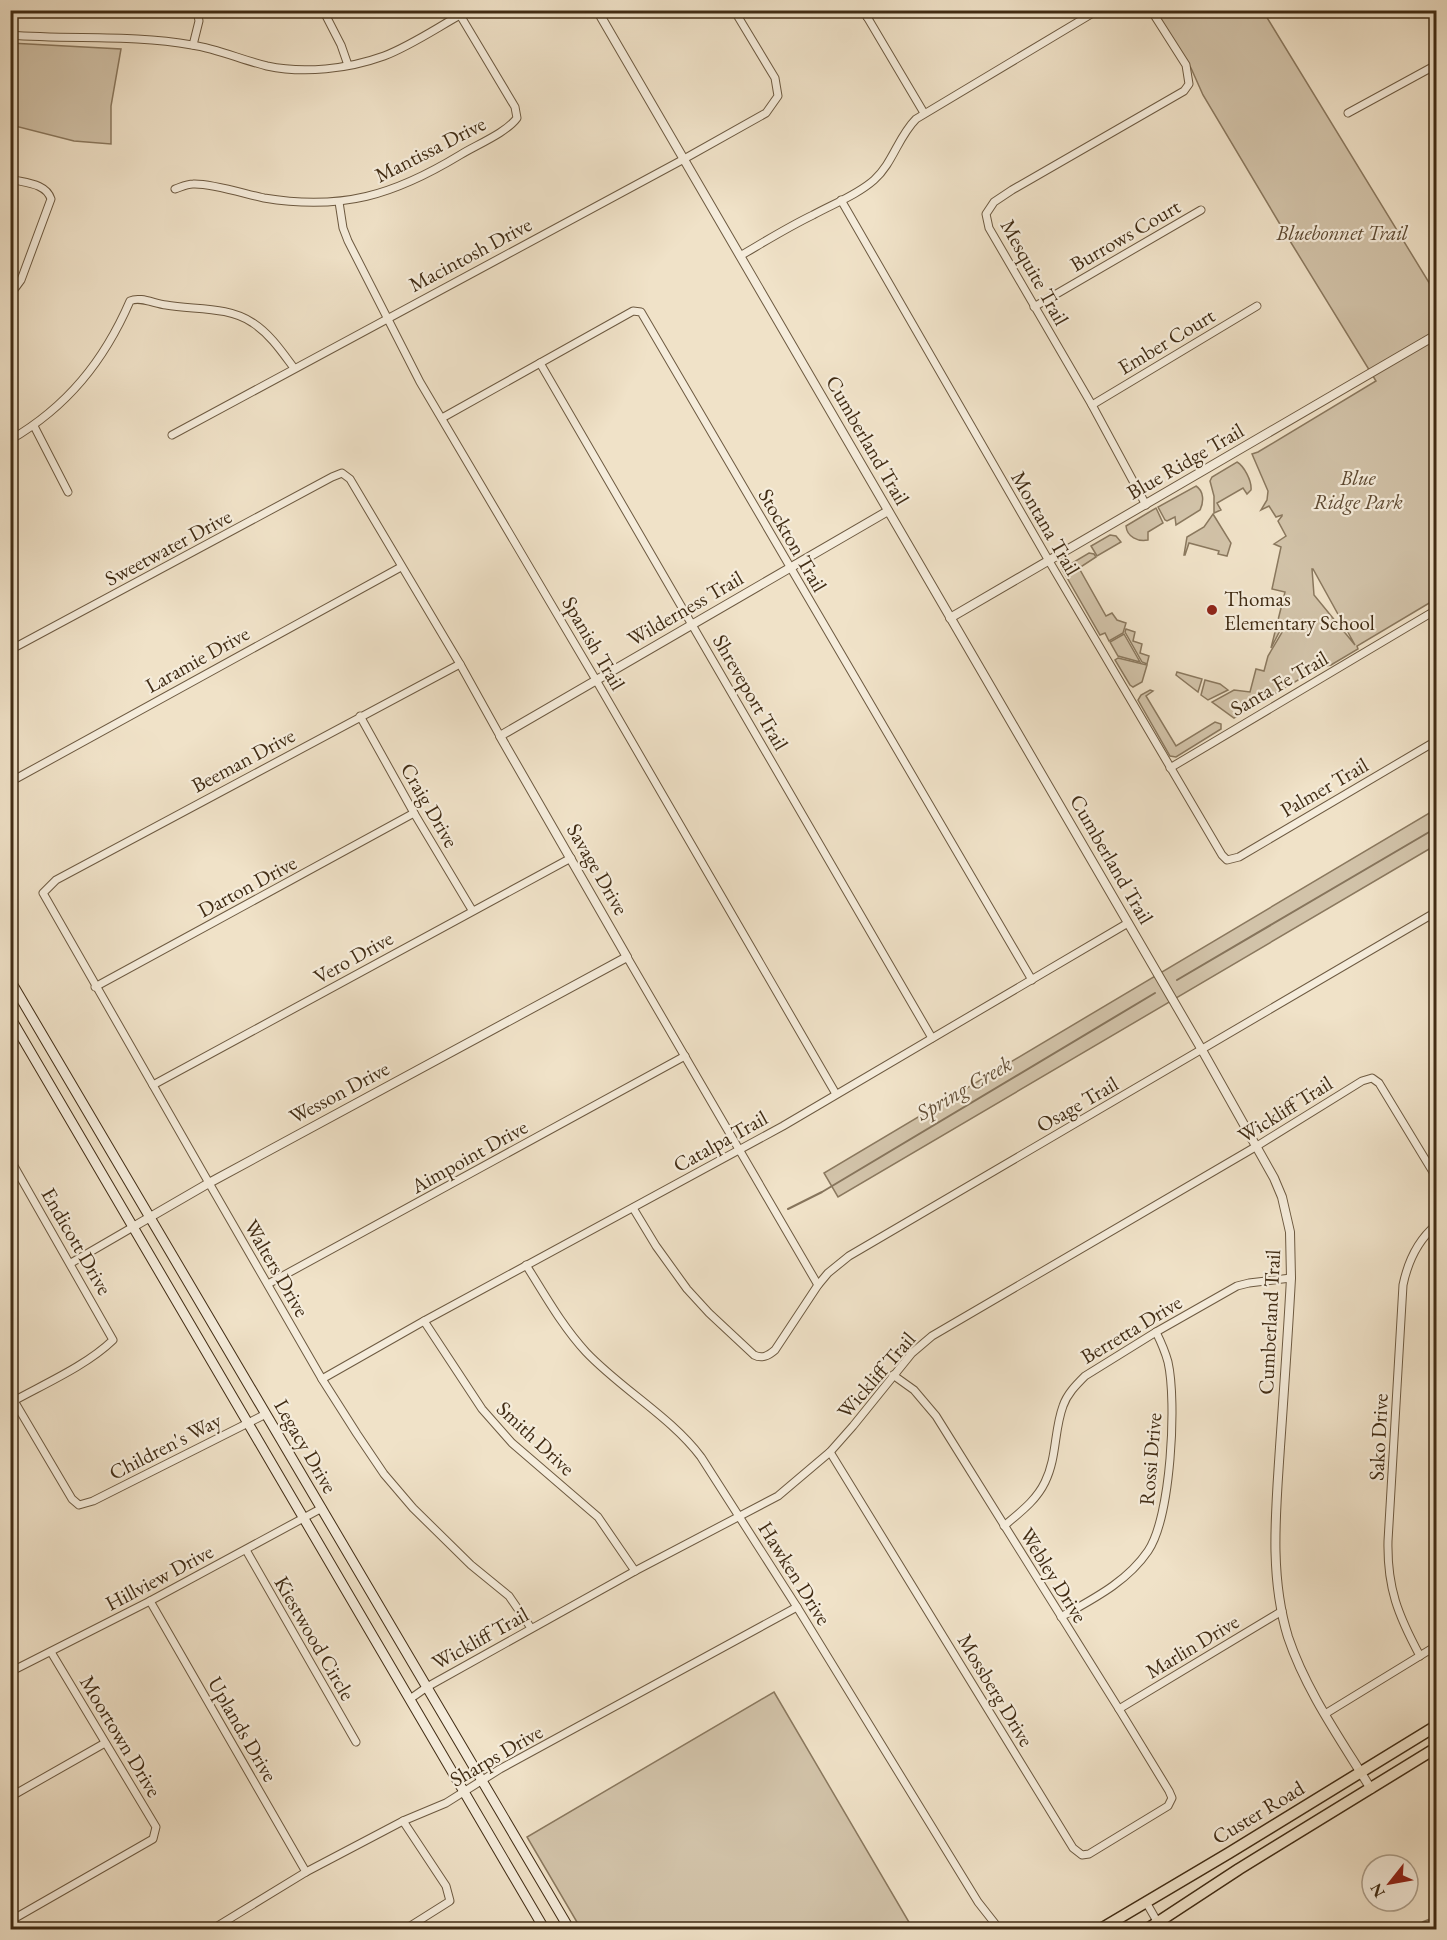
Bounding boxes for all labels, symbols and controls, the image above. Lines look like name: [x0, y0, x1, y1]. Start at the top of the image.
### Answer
street label: Mantissa Drive: [370, 110, 490, 188]
street label: Burrows Court: [1065, 192, 1185, 277]
street label: Macintosh Drive: [404, 210, 536, 298]
street label: Mesquite Trail: [995, 214, 1075, 330]
park label: Bluebonnet Trail: [1275, 219, 1409, 246]
street label: Ember Court: [1113, 301, 1220, 380]
street label: Cumberland Trail: [820, 370, 916, 510]
street label: Blue Ridge Trail: [1122, 417, 1248, 505]
park label: Blue Ridge Park: [1313, 464, 1403, 515]
street label: Montana Trail: [1005, 466, 1087, 580]
street label: Stockton Trail: [753, 483, 833, 597]
street label: Sweetwater Drive: [100, 502, 236, 592]
street label: Wilderness Trail: [622, 564, 748, 652]
place label: Thomas Elementary School: [1224, 585, 1375, 636]
street label: Spanish Trail: [556, 591, 632, 695]
marker: Thomas Elementary School: [1205, 603, 1219, 617]
street label: Laramie Drive: [140, 619, 254, 699]
street label: Shreveport Trail: [707, 629, 795, 755]
street label: Santa Fe Trail: [1225, 644, 1333, 722]
street label: Beeman Drive: [187, 721, 299, 799]
street label: Palmer Trail: [1275, 751, 1373, 823]
street label: Craig Drive: [395, 758, 465, 852]
street label: Cumberland Trail: [1064, 789, 1160, 929]
street label: Savage Drive: [561, 818, 635, 920]
street label: Darton Drive: [193, 849, 301, 923]
street label: Vero Drive: [309, 924, 397, 990]
water label: Spring Creek: [910, 1049, 1017, 1128]
street label: Wesson Drive: [284, 1054, 394, 1130]
street label: Wickliff Trail: [1233, 1069, 1337, 1149]
street label: Osage Trail: [1031, 1070, 1123, 1138]
street label: Catalpa Trail: [668, 1104, 772, 1178]
street label: Aimpoint Drive: [405, 1113, 532, 1200]
street label: Endicott Drive: [35, 1183, 119, 1299]
street label: Walters Drive: [238, 1214, 316, 1322]
street label: Cumberland Trail: [1252, 1249, 1286, 1395]
street label: Berretta Drive: [1075, 1288, 1187, 1370]
street label: Wickliff Trail: [831, 1326, 921, 1424]
street label: Sako Drive: [1362, 1393, 1394, 1481]
street label: Legacy Drive: [268, 1394, 344, 1498]
street label: Smith Drive: [491, 1395, 581, 1481]
street label: Children's Way: [104, 1406, 226, 1486]
street label: Rossi Drive: [1132, 1411, 1168, 1507]
street label: Hawken Drive: [752, 1516, 838, 1630]
street label: Webley Drive: [1014, 1522, 1094, 1628]
street label: Hillview Drive: [100, 1537, 218, 1617]
street label: Kiestwood Circle: [268, 1571, 362, 1705]
street label: Wickliff Trail: [427, 1600, 533, 1676]
street label: Marlin Drive: [1140, 1608, 1244, 1684]
street label: Mossberg Drive: [952, 1629, 1040, 1751]
street label: Moortown Drive: [74, 1670, 168, 1802]
street label: Uplands Drive: [202, 1672, 284, 1786]
street label: Sharps Drive: [445, 1718, 547, 1792]
street label: Custer Road: [1207, 1774, 1309, 1850]
north arrow: [1360, 1853, 1420, 1913]
text: N: [1365, 1879, 1390, 1901]

